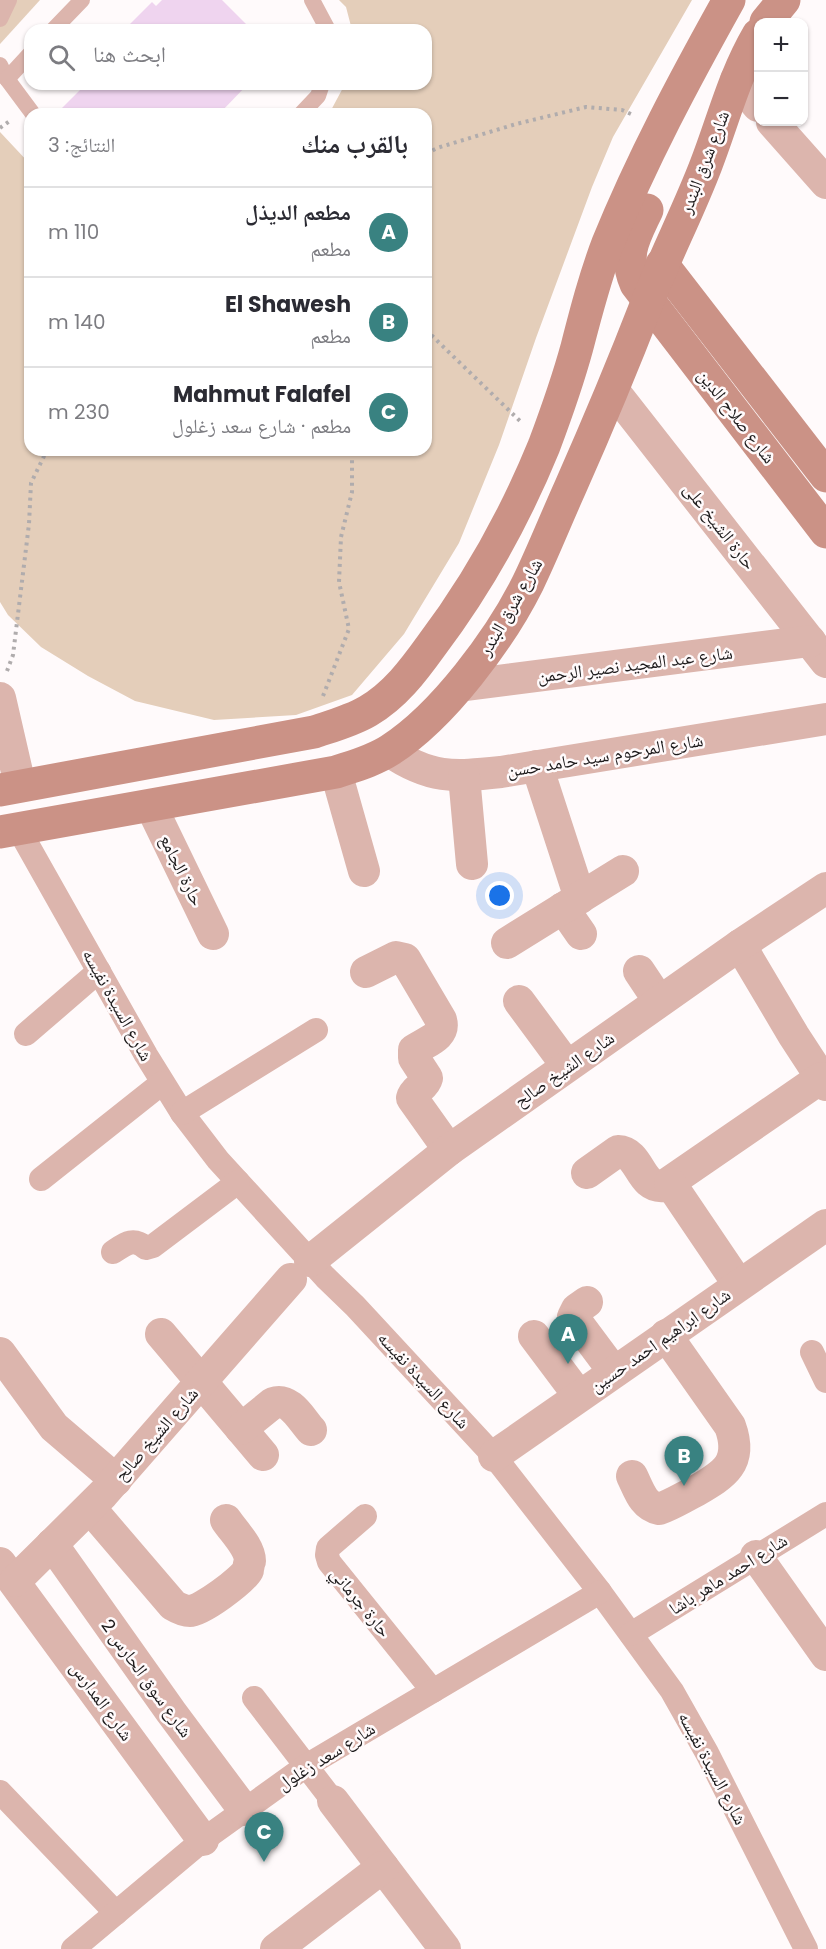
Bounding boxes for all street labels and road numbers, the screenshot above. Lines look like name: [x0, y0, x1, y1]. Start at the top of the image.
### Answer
street label: شارع شرق البندر: [672, 107, 735, 218]
street label: شارع صلاح الدين: [692, 363, 782, 469]
street label: حارة الشيخ على: [678, 477, 762, 575]
street label: شارع شرق البندر: [472, 554, 548, 661]
street label: شارع عبد المجيد نصير الرحمن: [536, 640, 734, 688]
street label: شارع المرحوم سيد حامد حسن: [505, 727, 705, 783]
street label: حارة الجامع: [154, 830, 210, 910]
street label: شارع السيدة نفيسه: [77, 944, 159, 1066]
street label: شارع الشيخ صالح: [509, 1025, 619, 1113]
street label: شارع ابراهيم احمد حسين: [585, 1282, 735, 1398]
street label: شارع السيدة نفيسه: [372, 1326, 476, 1434]
street label: شارع الشيخ صالح: [108, 1382, 204, 1486]
street label: شارع احمد ماهر باشا: [664, 1528, 792, 1620]
street label: حارة جرماني: [323, 1562, 397, 1644]
street label: شارع سوق الحارس 2: [96, 1614, 198, 1742]
street label: شارع المدارس: [65, 1656, 139, 1746]
street label: شارع السيدة نفيسه: [673, 1707, 753, 1829]
street label: شارع سعد زغلول: [272, 1716, 380, 1796]

